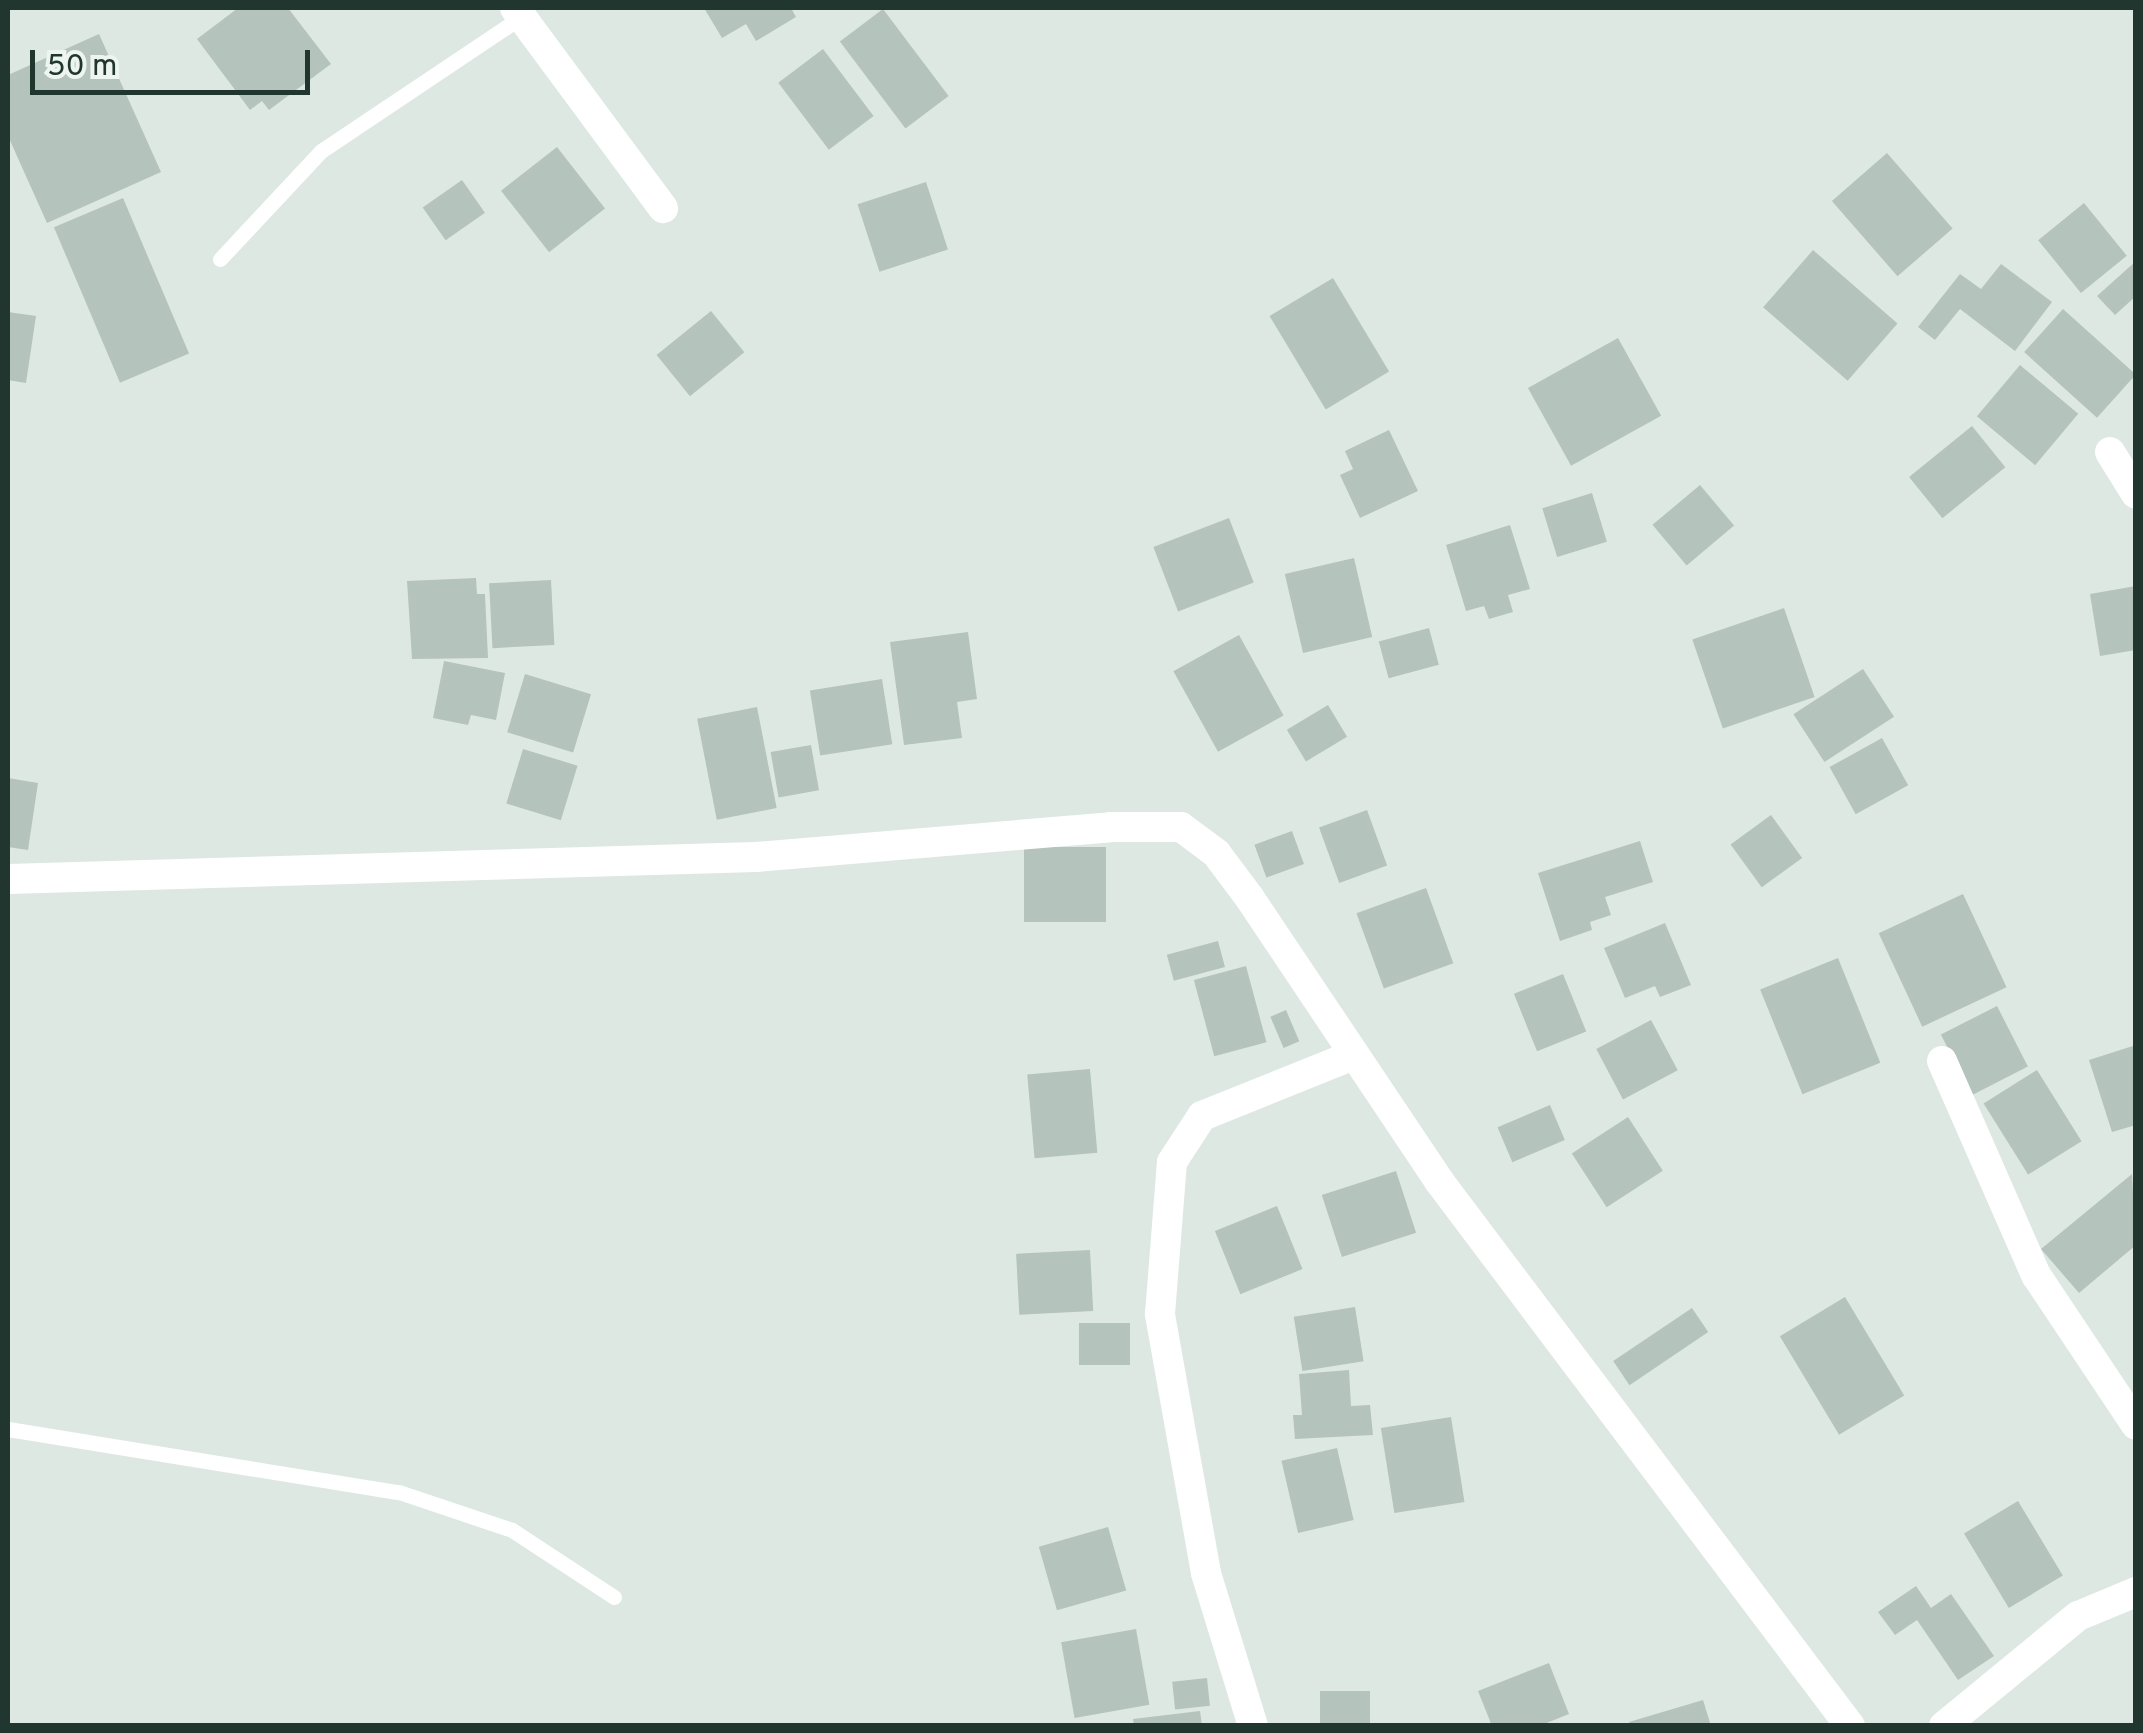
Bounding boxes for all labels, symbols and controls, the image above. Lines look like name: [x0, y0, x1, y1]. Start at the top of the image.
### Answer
scale bar: [35, 30, 315, 92]
text: 50 m: [47, 49, 117, 86]

